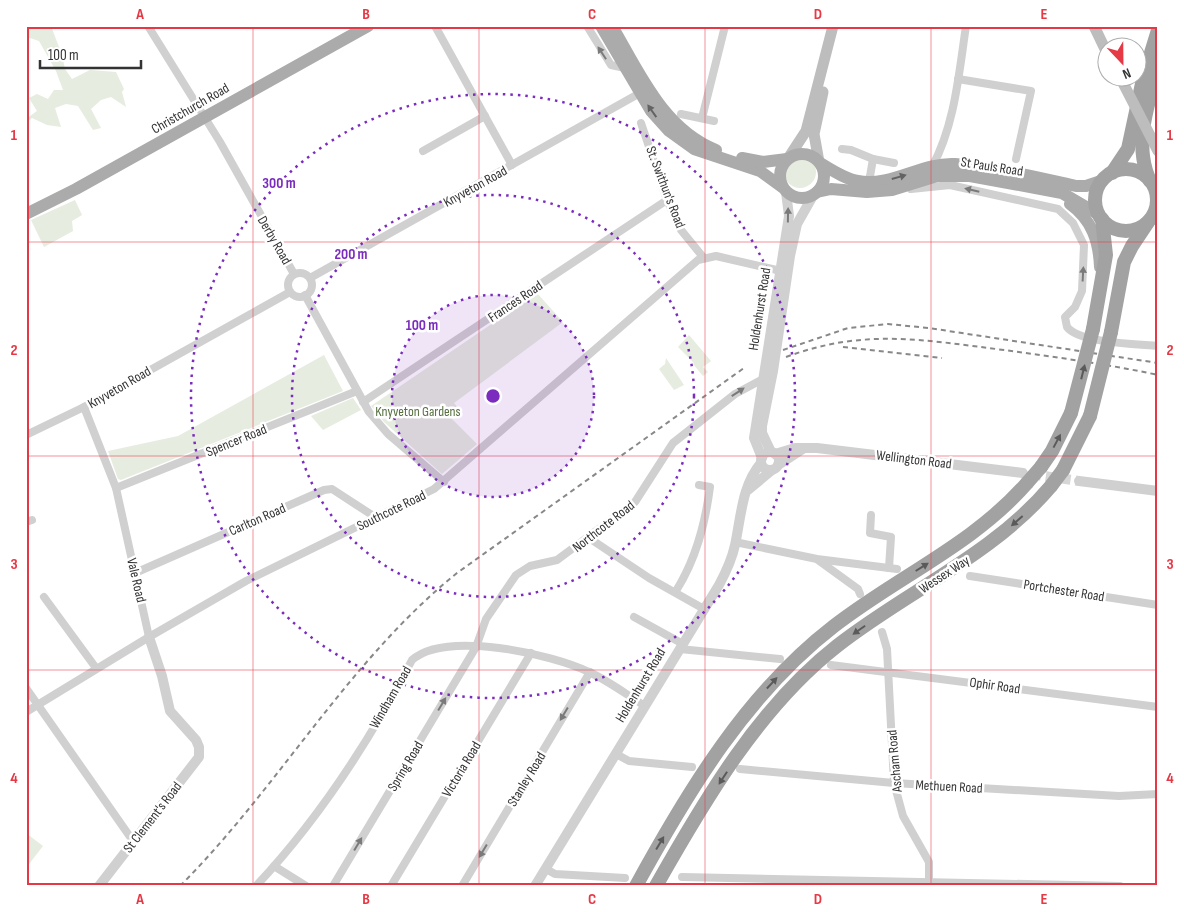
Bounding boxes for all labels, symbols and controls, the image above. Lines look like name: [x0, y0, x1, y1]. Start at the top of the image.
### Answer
text: A: [135, 5, 144, 24]
text: B: [362, 5, 370, 24]
text: C: [588, 5, 596, 24]
text: D: [814, 5, 822, 24]
text: E: [1041, 5, 1048, 24]
scale bar: [40, 38, 141, 70]
north arrow: [1096, 38, 1146, 88]
text: 100 m: [48, 46, 79, 65]
one-way arrow: [597, 46, 606, 60]
text: N: [1120, 64, 1133, 83]
street label: Christchurch Road: [148, 79, 232, 138]
one-way arrow: [647, 105, 657, 118]
text: 1: [11, 126, 18, 145]
text: 1: [1167, 126, 1174, 145]
street label: St. Swithun's Road: [642, 144, 689, 231]
street label: St Pauls Road: [960, 153, 1024, 180]
street label: Knyveton Road: [441, 162, 510, 211]
one-way arrow: [892, 172, 907, 180]
text: 300 m: [262, 174, 296, 193]
one-way arrow: [964, 186, 979, 194]
one-way arrow: [784, 206, 792, 222]
street label: Derby Road: [254, 213, 295, 268]
text: 200 m: [334, 245, 368, 264]
street label: Holdenhurst Road: [745, 266, 774, 352]
one-way arrow: [1079, 266, 1087, 282]
street label: Frances Road: [485, 277, 546, 326]
text: 100 m: [406, 316, 438, 335]
text: 2: [10, 341, 18, 360]
text: 2: [1166, 341, 1174, 360]
street label: Knyveton Road: [85, 362, 154, 412]
one-way arrow: [1079, 364, 1087, 379]
centre of rings: [484, 387, 502, 405]
one-way arrow: [732, 387, 745, 397]
park label: Knyveton Gardens: [375, 403, 461, 420]
street label: Spencer Road: [203, 421, 269, 460]
one-way arrow: [1053, 433, 1061, 448]
street label: Wellington Road: [875, 446, 953, 473]
street label: Southcote Road: [354, 486, 429, 534]
street label: Northcote Road: [569, 497, 638, 556]
street label: Carlton Road: [226, 499, 288, 539]
one-way arrow: [1012, 515, 1024, 527]
street label: Wessex Way: [916, 551, 973, 597]
text: 3: [10, 555, 18, 574]
text: 3: [1166, 555, 1174, 574]
street label: Vale Road: [123, 556, 150, 604]
one-way arrow: [915, 563, 928, 572]
street label: Portchester Road: [1022, 576, 1106, 605]
one-way arrow: [852, 625, 866, 635]
street label: Holdenhurst Road: [612, 645, 669, 725]
street label: Windham Road: [366, 663, 415, 732]
street label: Ophir Road: [969, 674, 1021, 697]
one-way arrow: [766, 677, 778, 689]
one-way arrow: [437, 698, 446, 711]
one-way arrow: [560, 707, 569, 721]
street label: Ascham Road: [883, 729, 906, 794]
street label: Spring Road: [384, 738, 427, 794]
street label: Victoria Road: [438, 738, 485, 800]
street label: Stanley Road: [504, 749, 549, 810]
text: 4: [10, 769, 18, 788]
text: 4: [1166, 769, 1174, 788]
one-way arrow: [718, 771, 728, 784]
street label: Methuen Road: [915, 776, 983, 797]
street label: St Clement's Road: [119, 778, 185, 856]
one-way arrow: [354, 837, 363, 850]
one-way arrow: [656, 837, 665, 850]
one-way arrow: [478, 844, 487, 857]
text: A: [135, 890, 144, 909]
text: B: [362, 890, 370, 909]
text: C: [588, 890, 596, 909]
text: D: [814, 890, 822, 909]
text: E: [1041, 890, 1048, 909]

